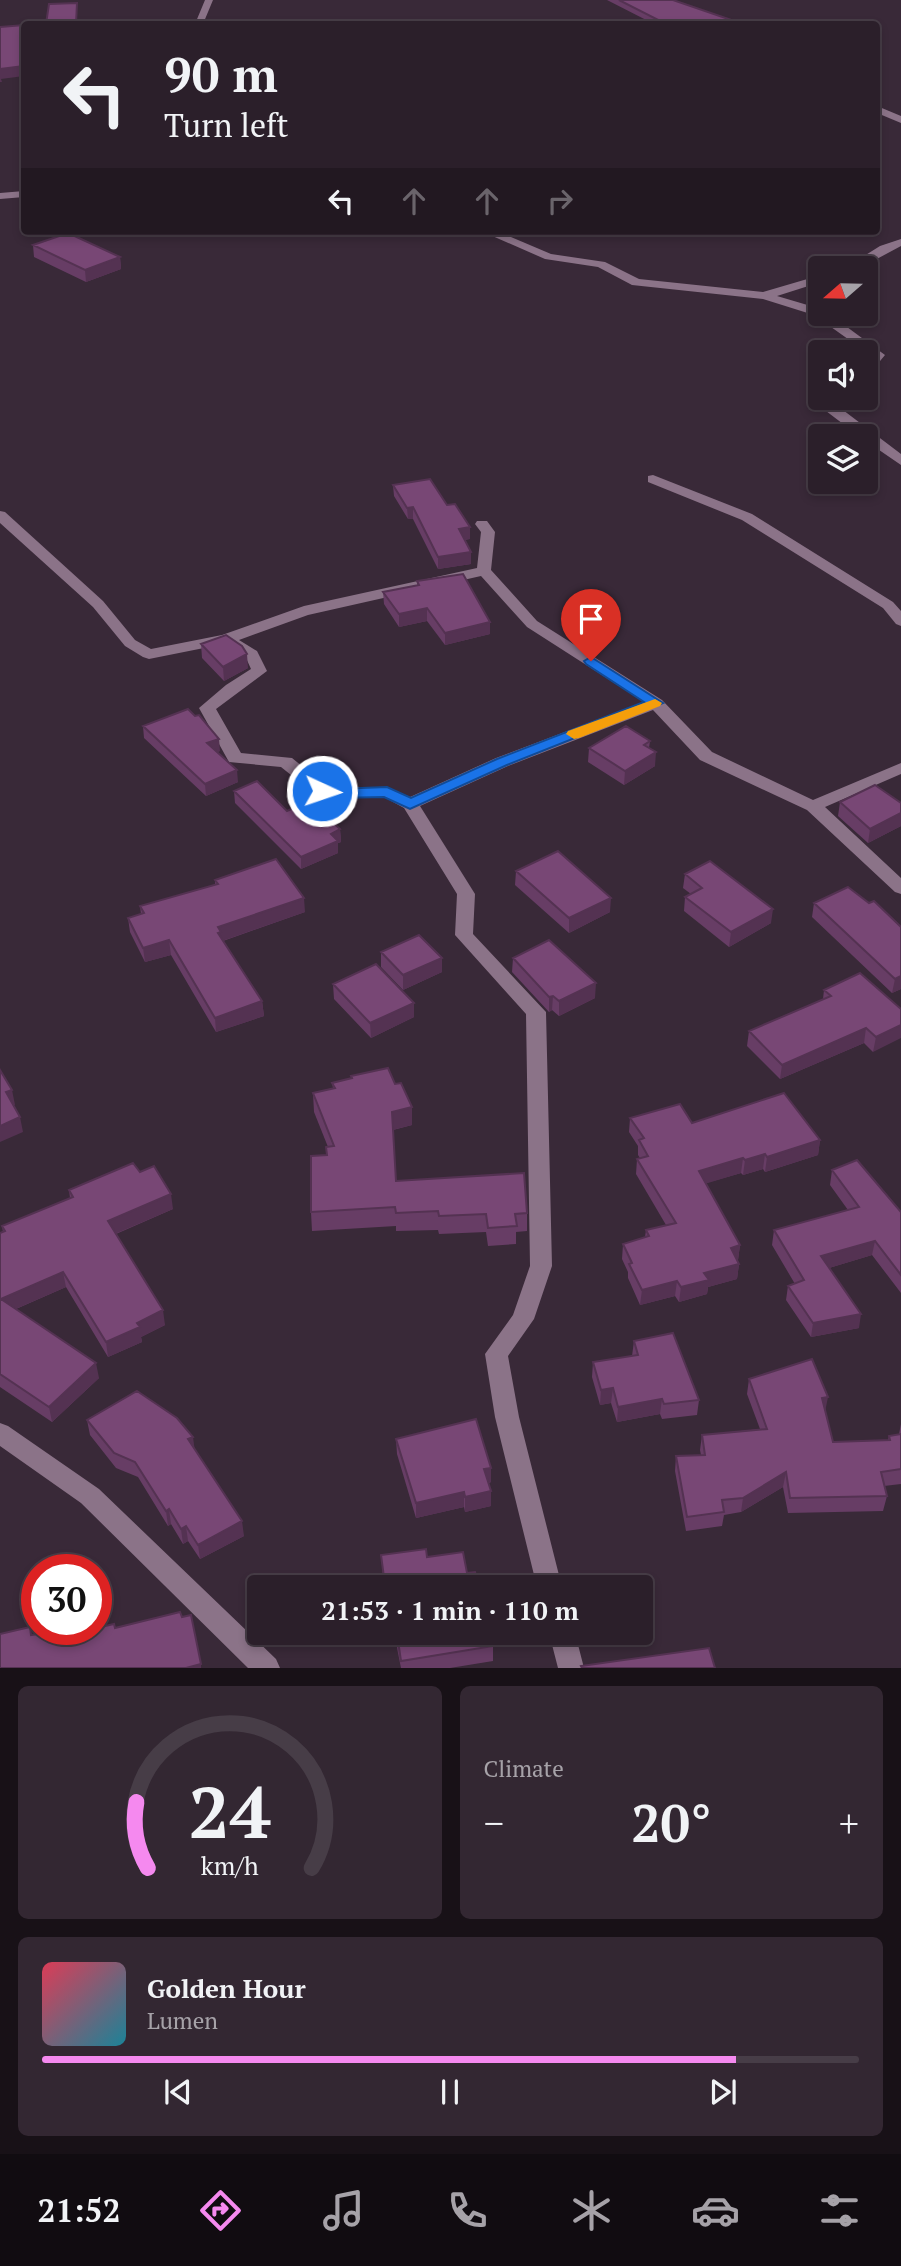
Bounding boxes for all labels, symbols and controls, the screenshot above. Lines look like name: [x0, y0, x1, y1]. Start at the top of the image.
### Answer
text: 90 m: [164, 41, 278, 106]
icon: left: [49, 49, 140, 140]
text: Turn left: [164, 104, 288, 146]
icon: left: [322, 182, 360, 220]
icon: ahead: [395, 182, 433, 220]
icon: ahead: [468, 182, 506, 220]
icon: right: [541, 182, 579, 220]
north arrow: [808, 256, 878, 326]
map controls: [808, 256, 878, 494]
button: sound: [808, 340, 878, 410]
button: layers: [808, 424, 878, 494]
pin: [561, 589, 621, 661]
icon: arrive: [572, 600, 610, 638]
position arrow: [285, 754, 359, 828]
speed limit sign: 30: [21, 1554, 112, 1645]
text: 21:53 · 1 min · 110 m: [321, 1593, 579, 1627]
text: Climate: [484, 1753, 564, 1784]
text: 24: [189, 1763, 271, 1860]
text: 20°: [631, 1788, 711, 1857]
text: −: [484, 1798, 504, 1848]
text: +: [839, 1798, 859, 1848]
text: km/h: [201, 1849, 259, 1882]
text: Golden Hour: [147, 1971, 306, 2005]
text: Lumen: [147, 2005, 218, 2036]
icon: previous: [159, 2073, 197, 2111]
icon: pause: [431, 2073, 469, 2111]
icon: next: [704, 2073, 742, 2111]
icon: directions: [196, 2186, 245, 2235]
icon: music: [319, 2186, 368, 2235]
icon: phone: [443, 2186, 492, 2235]
icon: climate: [567, 2186, 616, 2235]
icon: car: [691, 2186, 740, 2235]
icon: filters: [815, 2186, 864, 2235]
text: 21:52: [37, 2189, 121, 2231]

